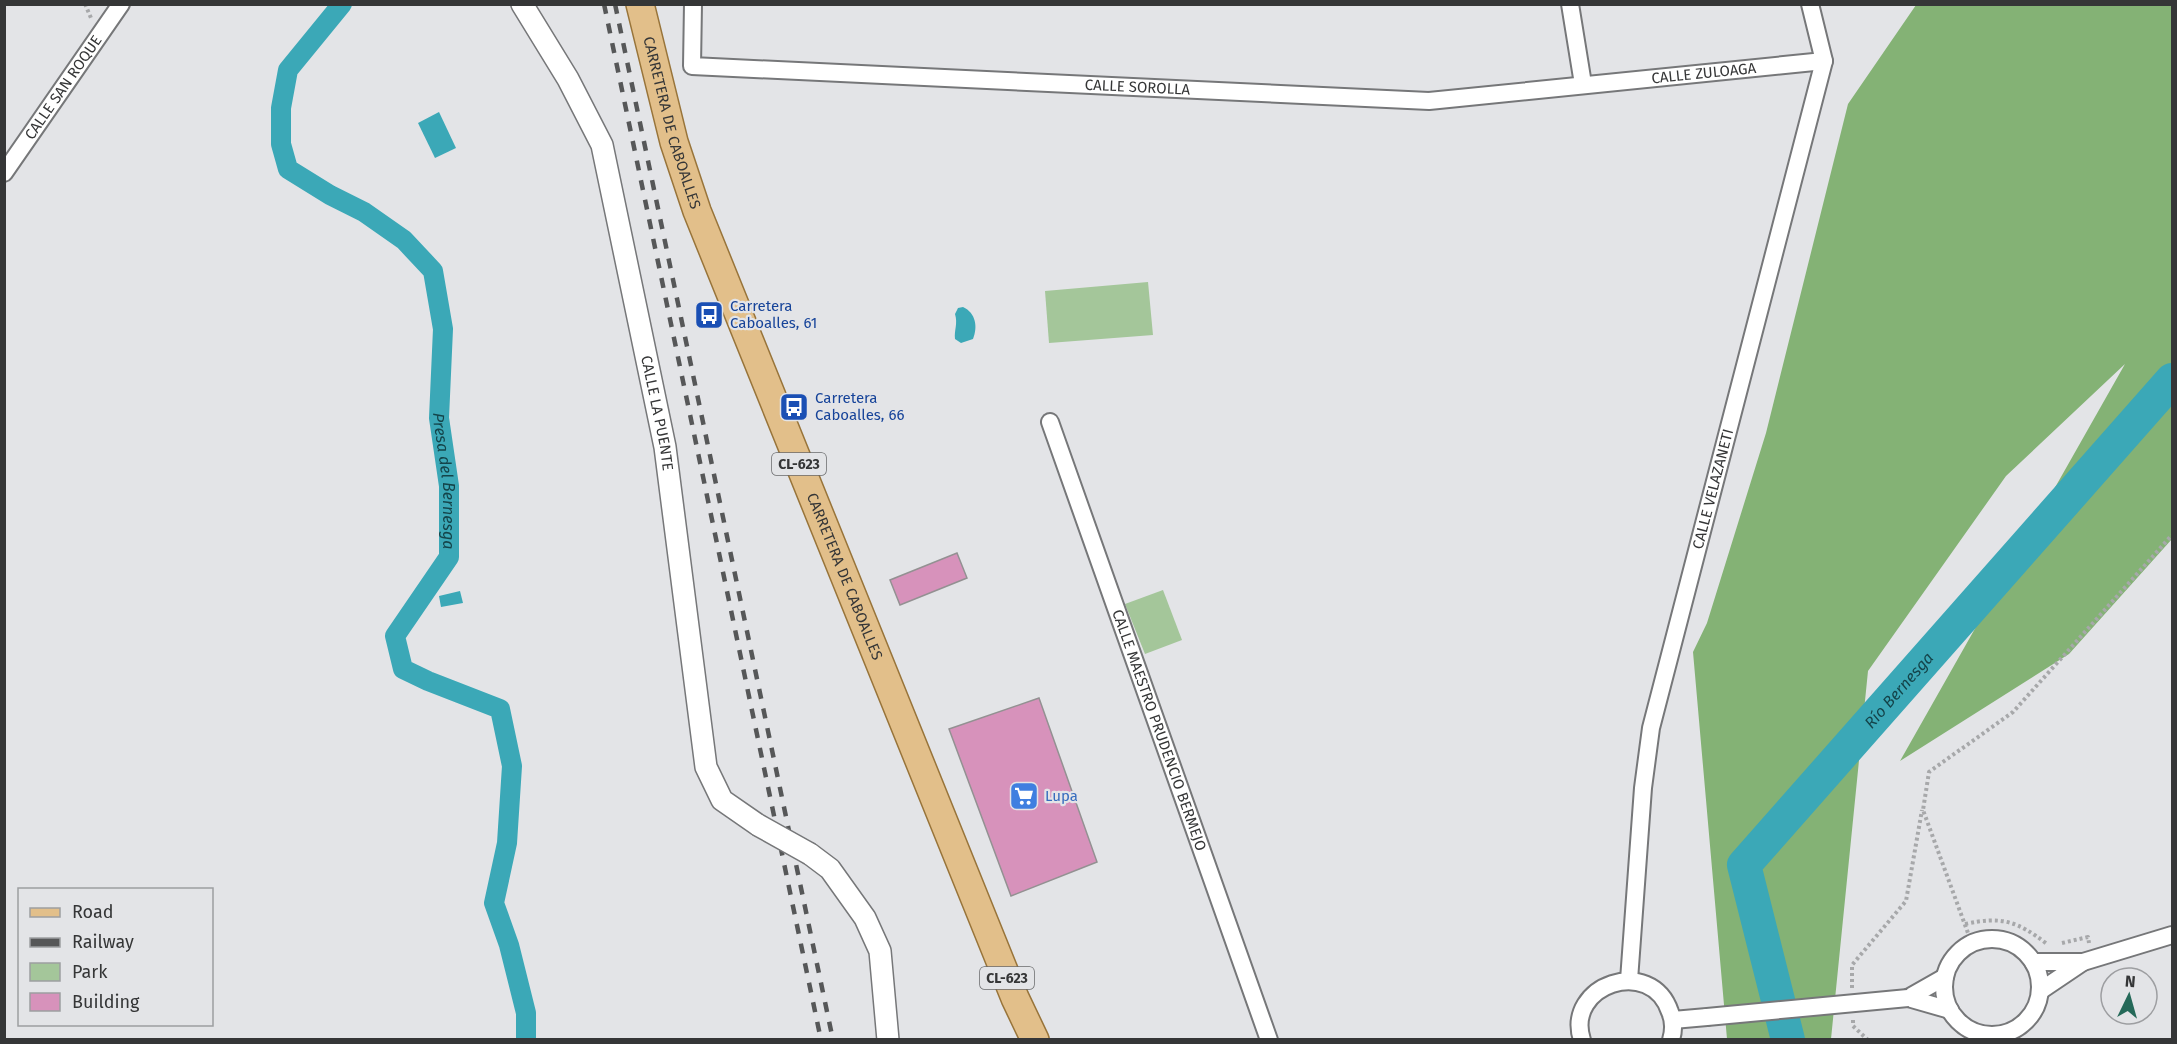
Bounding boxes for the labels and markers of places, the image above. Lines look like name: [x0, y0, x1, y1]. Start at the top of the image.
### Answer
place label: Carretera Caboalles, 61: [730, 297, 817, 332]
bus stop icon: Carretera Caboalles, 61: [693, 299, 725, 331]
place label: Carretera Caboalles, 66: [815, 389, 904, 424]
bus stop icon: Carretera Caboalles, 66: [778, 391, 810, 423]
supermarket icon: Lupa: [1008, 780, 1040, 812]
place label: Lupa: [1045, 787, 1078, 805]

